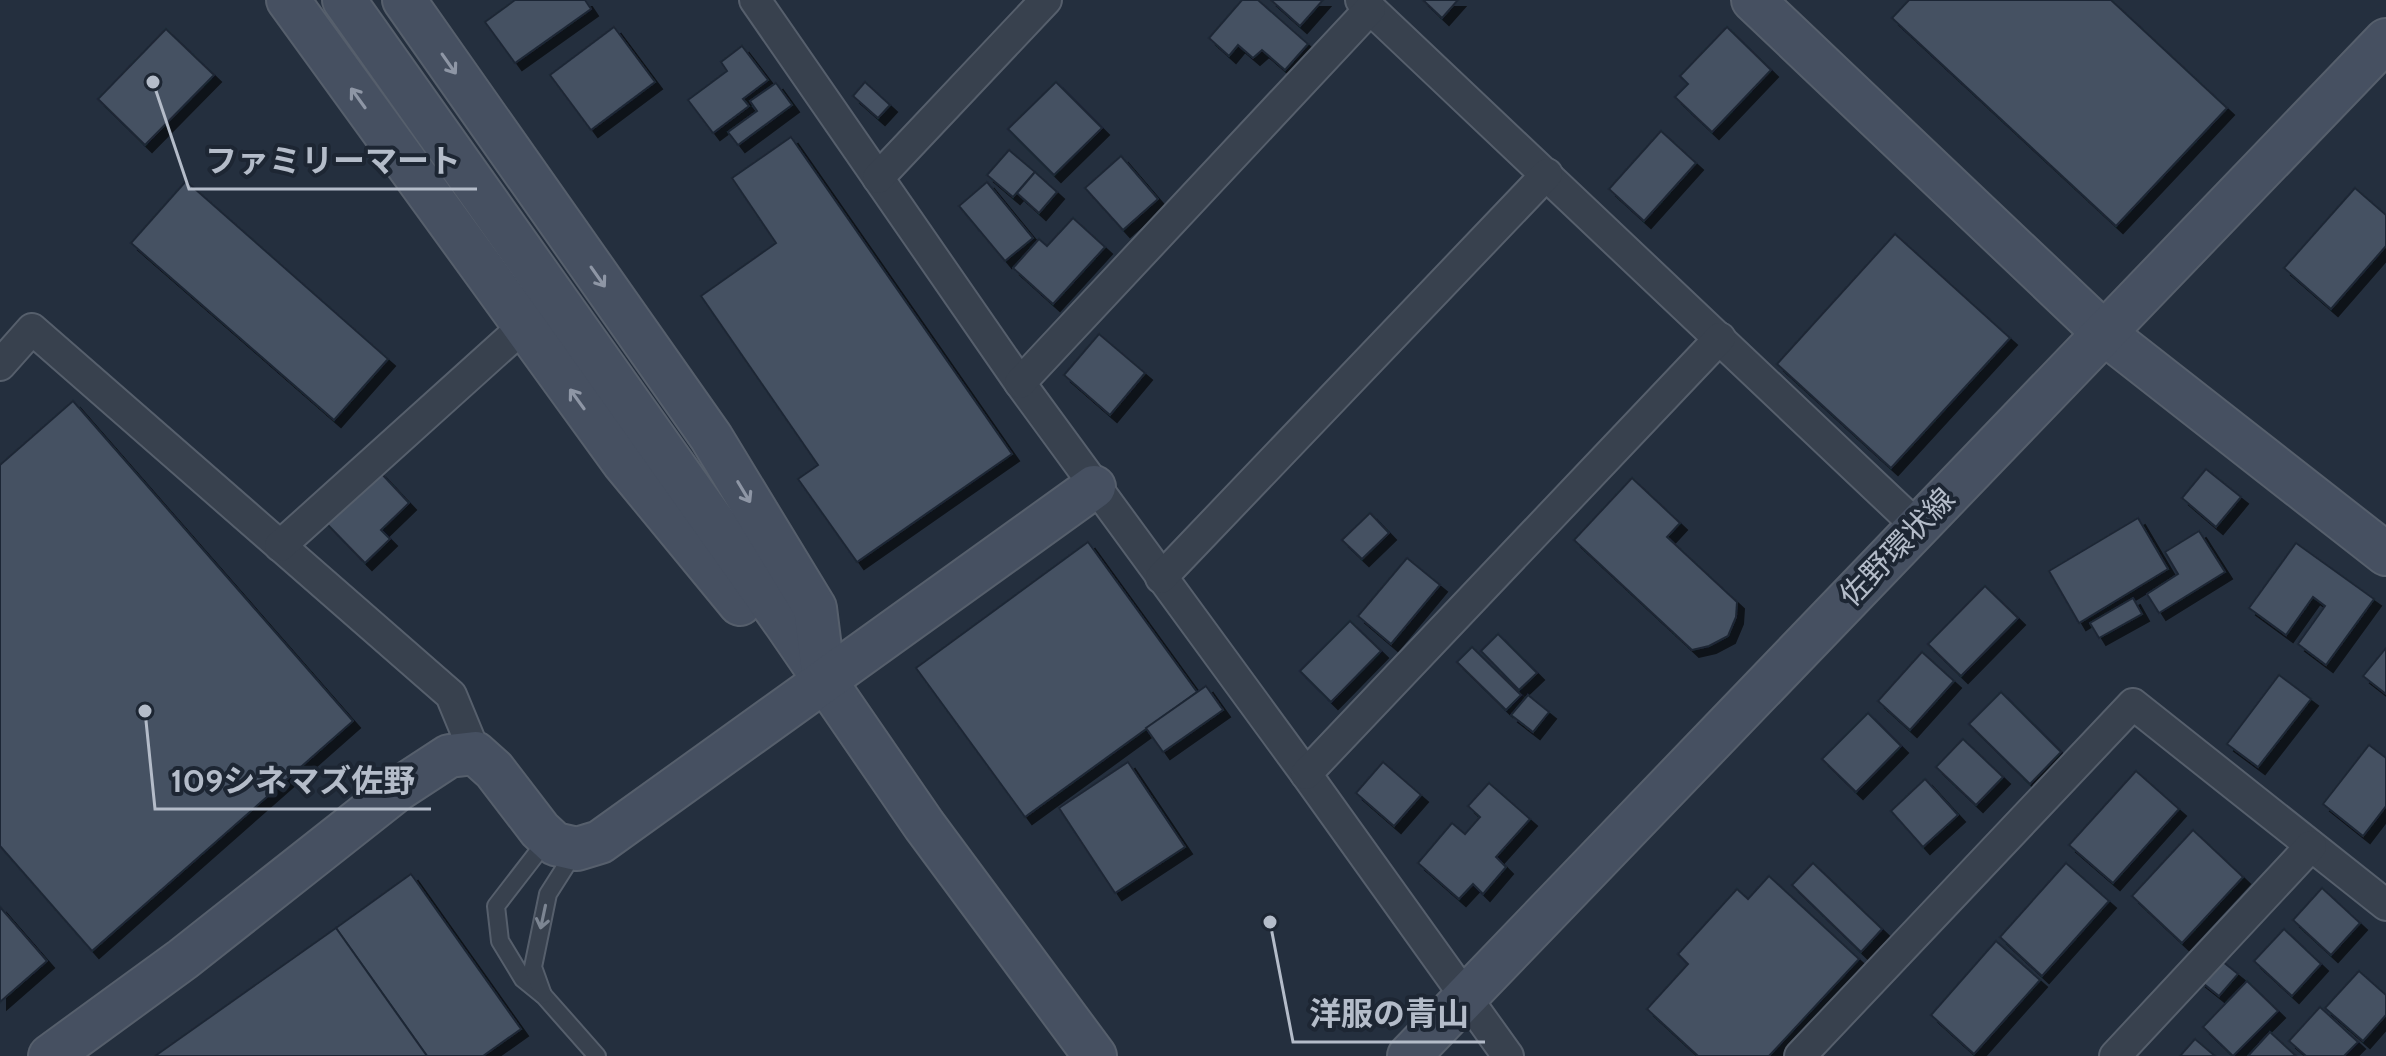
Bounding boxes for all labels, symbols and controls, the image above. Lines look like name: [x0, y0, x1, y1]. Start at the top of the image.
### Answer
one-way arrow: [441, 52, 457, 74]
one-way arrow: [350, 87, 366, 109]
callout: ファミリーマート: [189, 133, 477, 189]
text: ファミリーマート: [205, 141, 461, 180]
one-way arrow: [590, 265, 606, 287]
one-way arrow: [568, 389, 585, 410]
one-way arrow: [736, 480, 752, 503]
street label: 佐野環状線: [1832, 480, 1962, 614]
callout: 109シネマズ佐野: [155, 753, 431, 809]
text: 109シネマズ佐野: [171, 761, 415, 800]
one-way arrow: [535, 904, 550, 930]
callout: 洋服の青山: [1293, 986, 1485, 1042]
text: 洋服の青山: [1309, 994, 1469, 1033]

